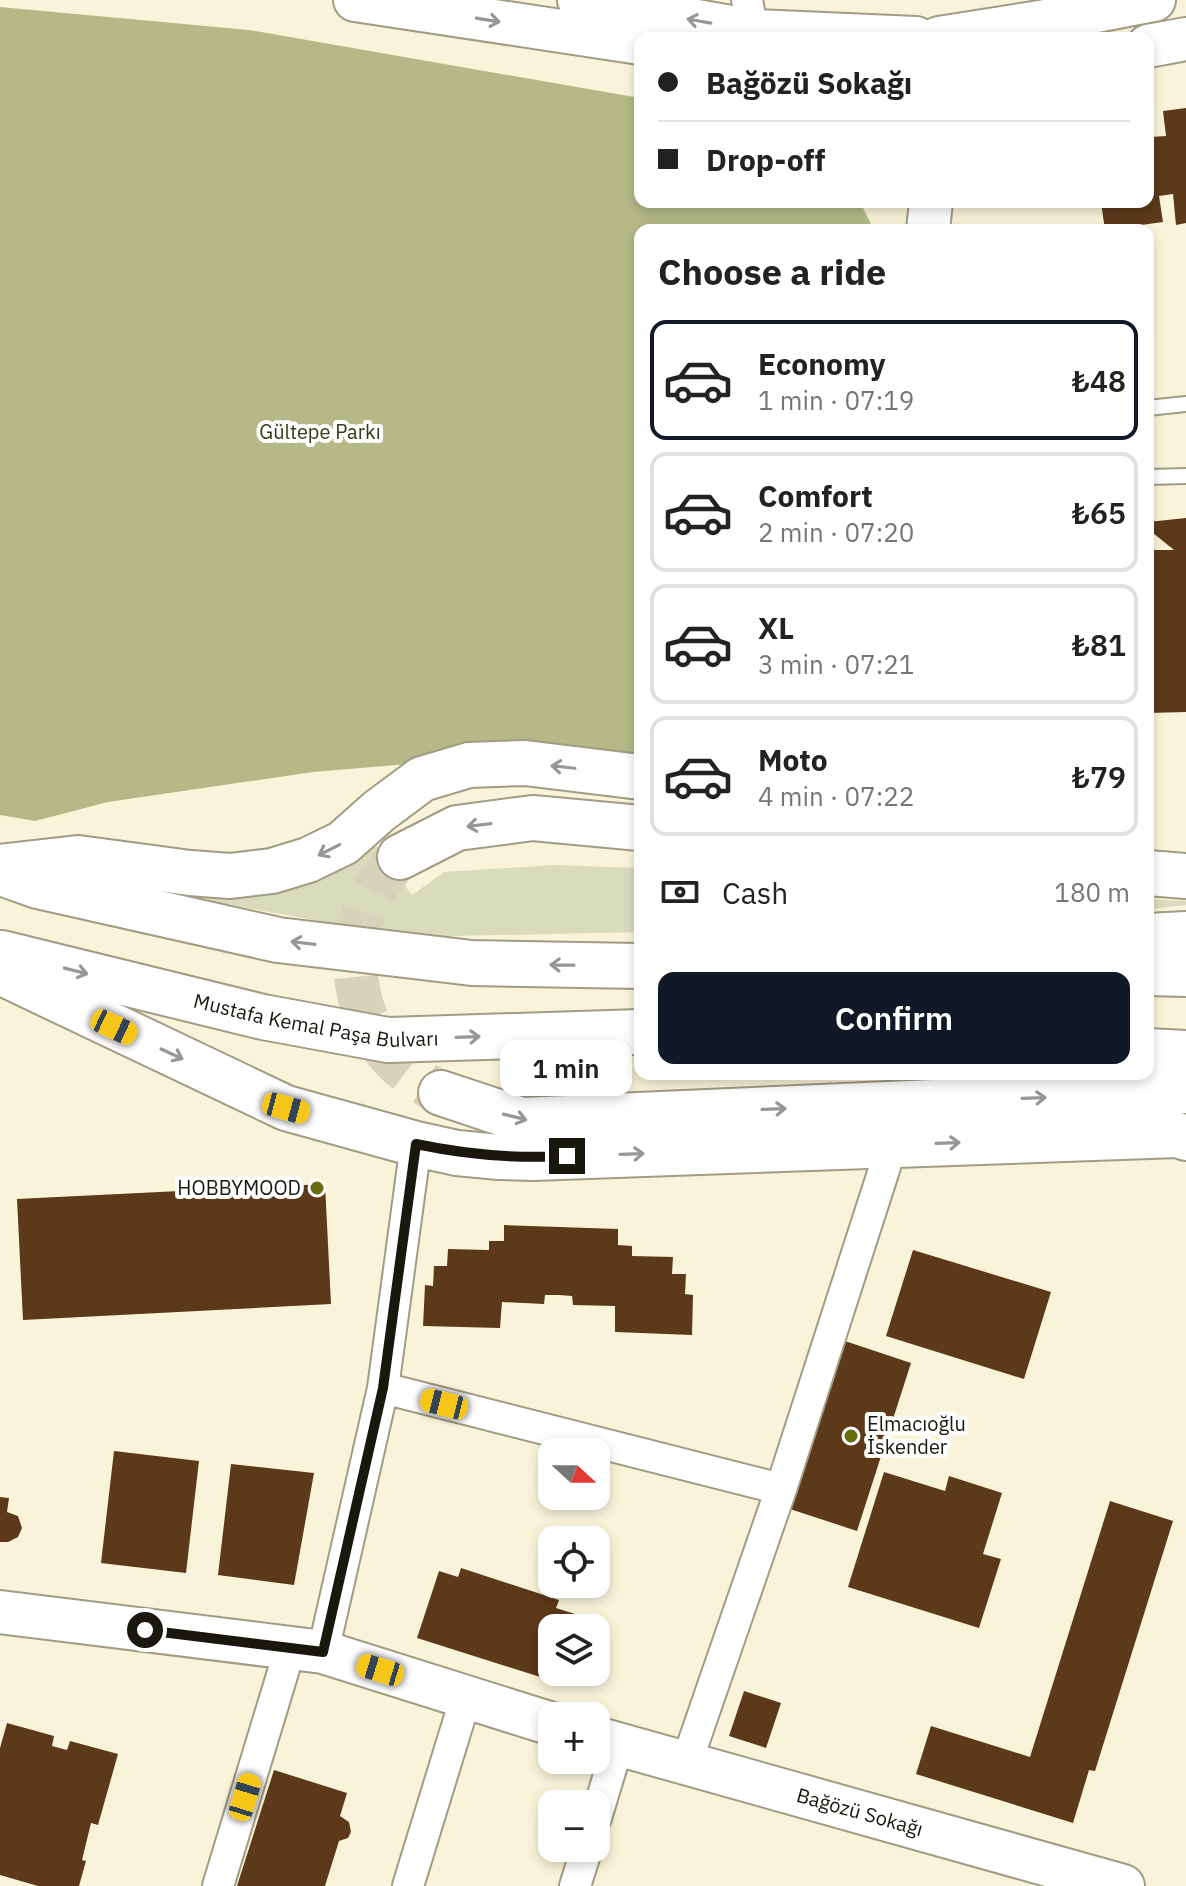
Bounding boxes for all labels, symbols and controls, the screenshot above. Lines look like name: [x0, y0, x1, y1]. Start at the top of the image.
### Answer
one-way arrow: [475, 13, 500, 28]
one-way arrow: [686, 13, 712, 28]
text: Bağözü Sokağı: [706, 63, 912, 102]
text: Drop-off: [706, 140, 825, 179]
text: Choose a ride: [658, 248, 886, 295]
icon: car: [662, 344, 734, 416]
text: Economy: [758, 344, 886, 383]
text: ₺48: [1072, 361, 1126, 400]
text: 1 min · 07:19: [758, 383, 914, 417]
park label: Gültepe Parkı: [259, 418, 381, 445]
icon: car: [662, 476, 734, 548]
text: Comfort: [758, 476, 873, 515]
text: ₺65: [1072, 493, 1126, 532]
text: 2 min · 07:20: [758, 515, 914, 549]
icon: car: [662, 608, 734, 680]
text: XL: [758, 608, 794, 647]
text: ₺81: [1072, 625, 1126, 664]
text: 3 min · 07:21: [758, 647, 914, 681]
icon: car: [662, 740, 734, 812]
text: Moto: [758, 740, 828, 779]
text: ₺79: [1072, 757, 1126, 796]
one-way arrow: [550, 760, 576, 775]
text: 4 min · 07:22: [758, 779, 914, 813]
one-way arrow: [467, 818, 492, 833]
one-way arrow: [318, 842, 342, 858]
icon: cash: [658, 870, 702, 914]
text: Cash: [722, 873, 788, 912]
text: 180 m: [1054, 875, 1130, 909]
one-way arrow: [291, 935, 316, 950]
one-way arrow: [549, 957, 576, 973]
one-way arrow: [62, 965, 88, 980]
button: Confirm: [658, 972, 1130, 1064]
street label: Mustafa Kemal Paşa Bulvarı: [191, 986, 439, 1053]
car: [87, 1006, 141, 1048]
one-way arrow: [454, 1030, 481, 1045]
callout: 1 min: [501, 1040, 633, 1096]
one-way arrow: [159, 1047, 183, 1062]
text: 1 min: [532, 1051, 600, 1085]
car: [260, 1090, 312, 1126]
one-way arrow: [1020, 1090, 1047, 1105]
one-way arrow: [760, 1102, 787, 1117]
one-way arrow: [501, 1110, 527, 1125]
one-way arrow: [934, 1135, 961, 1150]
route end: [549, 1138, 585, 1174]
one-way arrow: [618, 1146, 645, 1161]
place label: HOBBYMOOD: [177, 1174, 301, 1201]
marker: HOBBYMOOD: [308, 1179, 326, 1197]
car: [418, 1387, 470, 1421]
place label: Elmacıoğlu İskender: [867, 1410, 966, 1460]
marker: Elmacıoğlu İskender: [842, 1427, 860, 1445]
north arrow: [538, 1438, 610, 1510]
map controls: [538, 1438, 610, 1862]
button: locate: [538, 1526, 610, 1598]
route start: [127, 1612, 163, 1648]
button: layers: [538, 1614, 610, 1686]
car: [354, 1652, 406, 1688]
button: +: [538, 1702, 610, 1774]
car: [227, 1771, 263, 1823]
street label: Bağözü Sokağı: [794, 1781, 926, 1842]
button: −: [538, 1790, 610, 1862]

